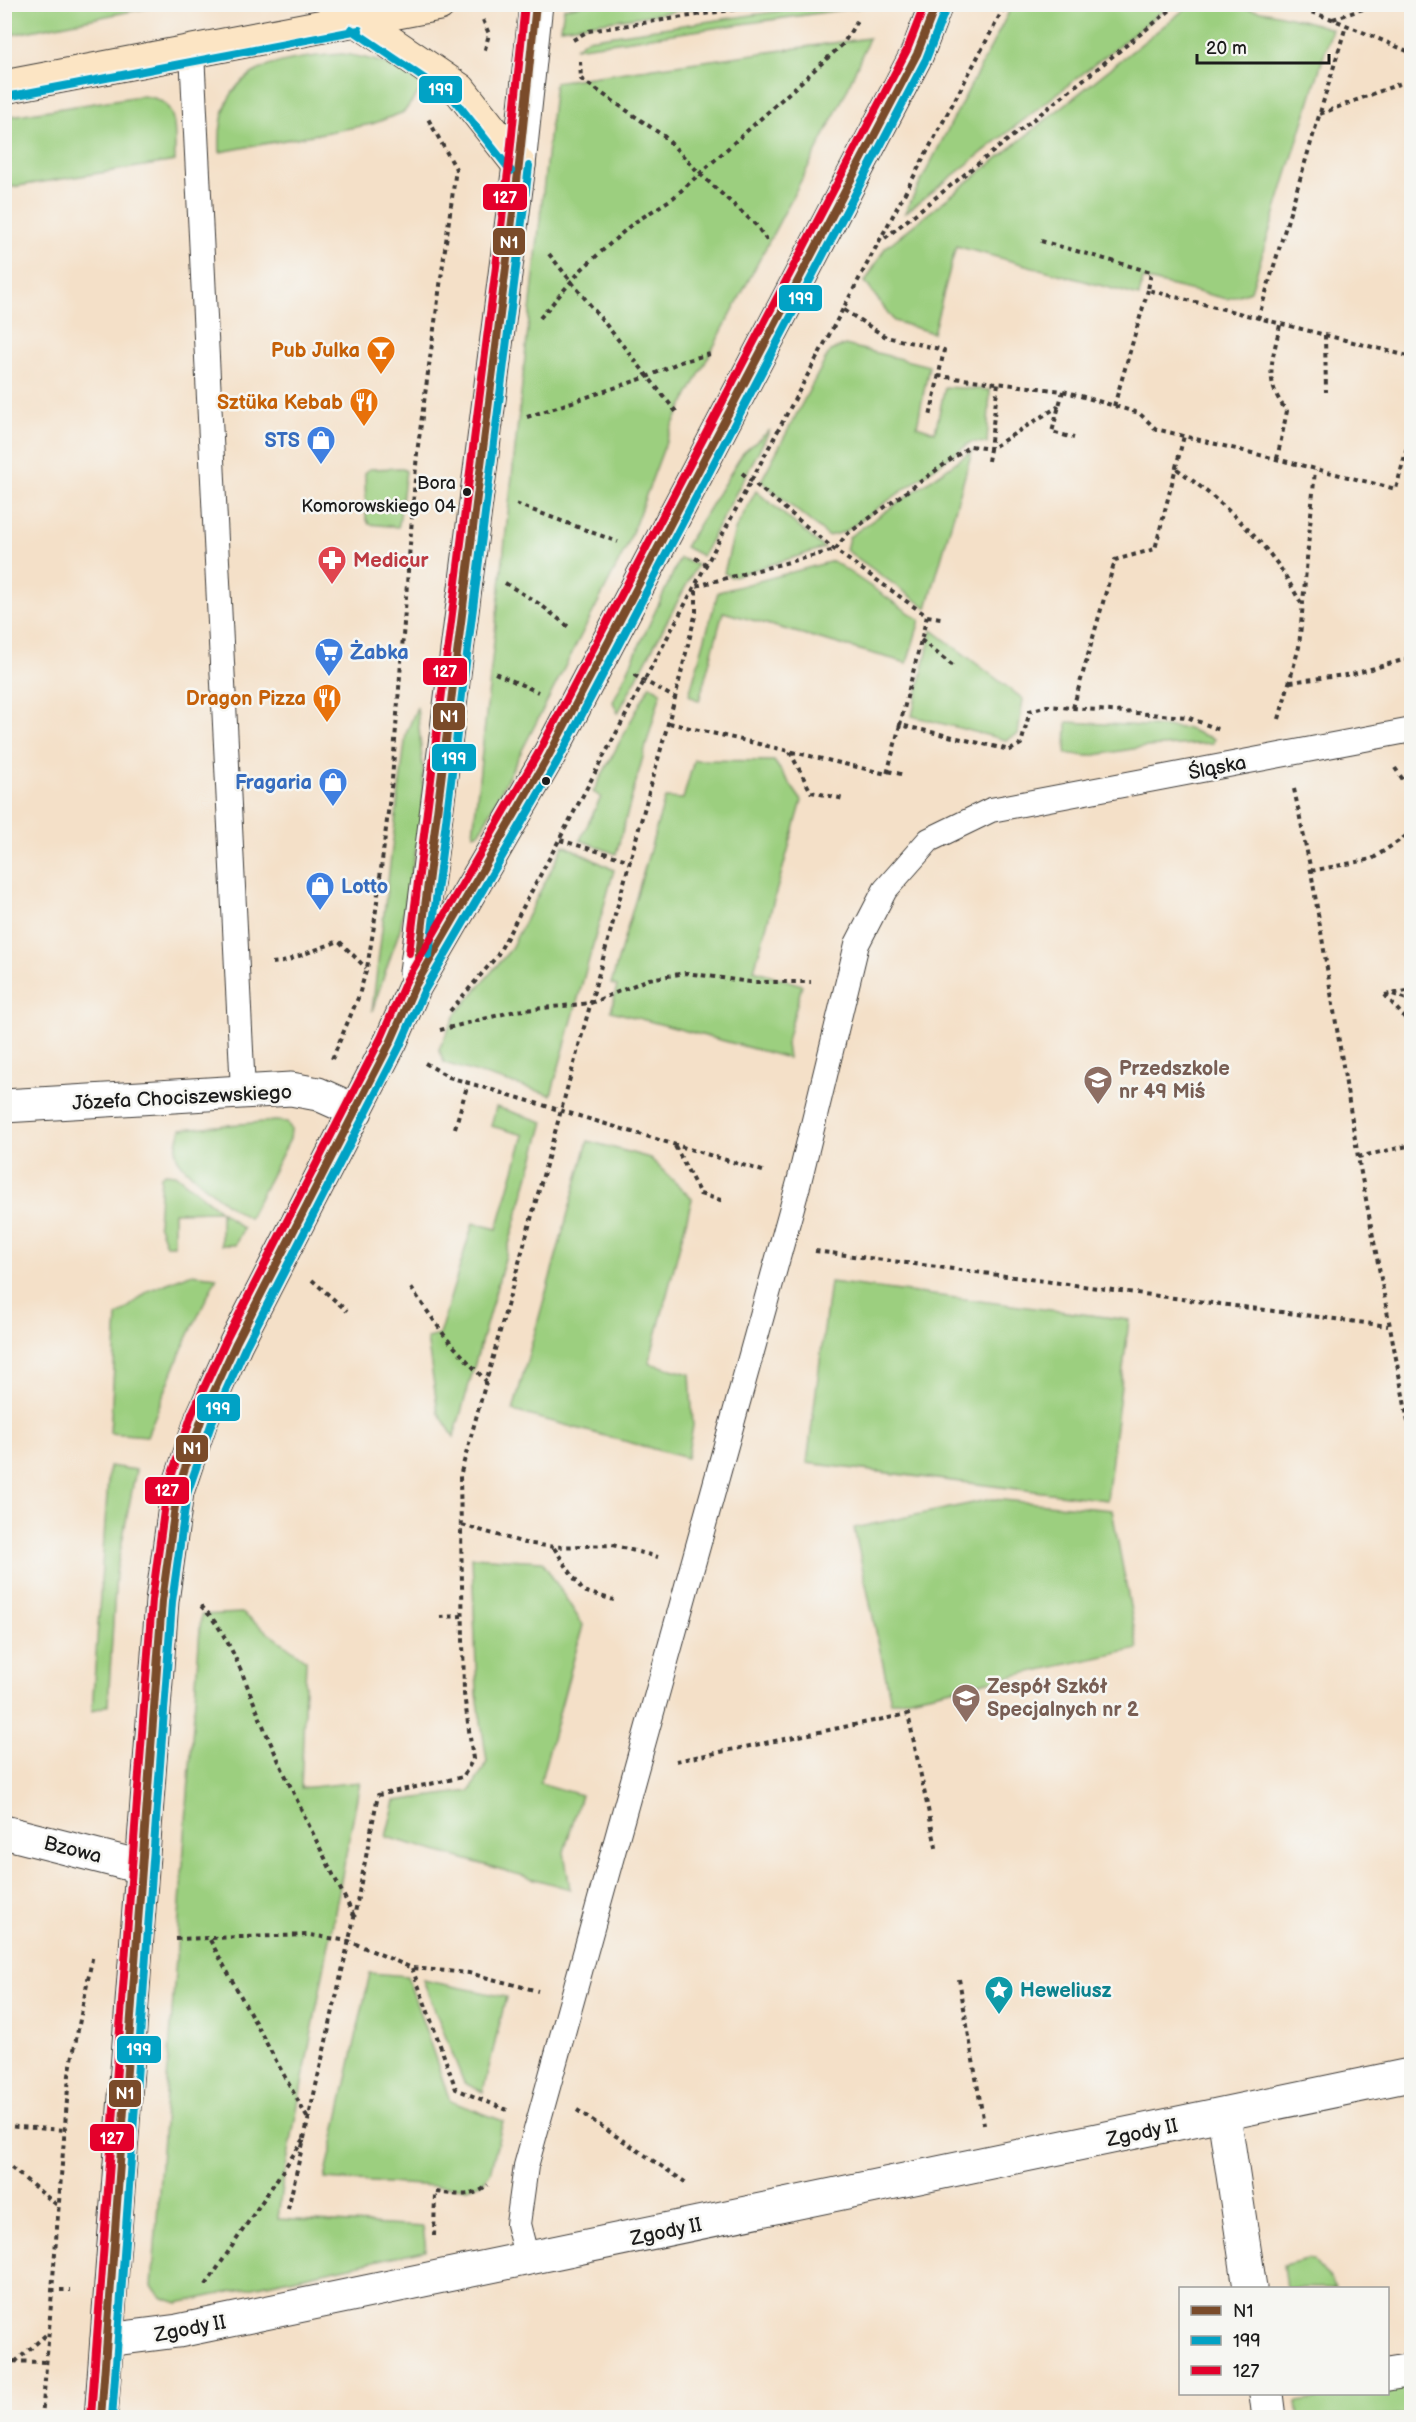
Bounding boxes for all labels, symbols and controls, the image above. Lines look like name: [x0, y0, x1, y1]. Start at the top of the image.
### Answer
scale bar: [1197, 27, 1329, 65]
text: 20 m: [1206, 38, 1247, 59]
line badge: 199: [418, 75, 463, 104]
text: 199: [428, 81, 454, 100]
line badge: 127: [482, 183, 528, 211]
text: 127: [493, 189, 518, 208]
line badge: N1: [492, 227, 526, 256]
text: N1: [500, 234, 518, 253]
line badge: 199: [778, 284, 823, 312]
text: 199: [788, 290, 814, 309]
bar icon: Pub Julka: [365, 334, 397, 376]
place label: Pub Julka: [271, 339, 360, 363]
restaurant icon: Sztüka Kebab: [348, 386, 380, 428]
place label: Sztüka Kebab: [217, 391, 343, 415]
shop icon: STS: [305, 424, 337, 466]
place label: STS: [265, 429, 300, 453]
place label: Bora Komorowskiego 04: [301, 473, 456, 517]
marker: Bora Komorowskiego 04: [461, 486, 473, 498]
pharmacy icon: Medicur: [316, 544, 348, 586]
place label: Medicur: [353, 549, 429, 573]
supermarket icon: Żabka: [313, 636, 345, 678]
place label: Żabka: [350, 639, 409, 665]
line badge: 127: [422, 657, 468, 686]
text: 127: [433, 663, 458, 682]
restaurant icon: Dragon Pizza: [311, 682, 343, 724]
place label: Dragon Pizza: [186, 687, 306, 711]
line badge: N1: [432, 702, 466, 731]
text: N1: [440, 708, 458, 727]
line badge: 199: [431, 743, 477, 772]
text: 199: [441, 750, 467, 769]
street label: Śląska: [1186, 750, 1248, 785]
shop icon: Fragaria: [317, 766, 349, 808]
place label: Fragaria: [235, 771, 312, 795]
unlabelled marker: [540, 775, 552, 787]
shop icon: Lotto: [304, 870, 336, 912]
place label: Lotto: [341, 875, 388, 899]
place label: Przedszkole nr 49 Miś: [1119, 1057, 1230, 1104]
school or university icon: Przedszkole nr 49 Miś: [1082, 1064, 1114, 1106]
street label: Józefa Chociszewskiego: [72, 1080, 293, 1116]
line badge: 199: [196, 1393, 241, 1422]
text: 199: [205, 1400, 231, 1419]
line badge: N1: [175, 1434, 209, 1463]
text: N1: [183, 1440, 201, 1459]
line badge: 127: [144, 1476, 190, 1505]
text: 127: [155, 1482, 180, 1501]
place label: Zespół Szkół Specjalnych nr 2: [987, 1675, 1139, 1722]
school or university icon: Zespół Szkół Specjalnych nr 2: [950, 1682, 982, 1724]
street label: Bzowa: [41, 1831, 104, 1869]
place icon: Heweliusz: [983, 1974, 1015, 2016]
place label: Heweliusz: [1020, 1979, 1112, 2003]
line badge: 199: [116, 2035, 162, 2064]
text: 199: [126, 2041, 152, 2060]
line badge: N1: [108, 2079, 142, 2108]
text: N1: [116, 2085, 134, 2104]
street label: Zgody II: [1103, 2114, 1180, 2152]
line badge: 127: [89, 2123, 135, 2152]
text: 127: [100, 2130, 125, 2149]
street label: Zgody II: [627, 2213, 704, 2251]
legend: [1179, 2287, 1389, 2395]
text: N1: [1233, 2301, 1254, 2322]
street label: Zgody II: [151, 2310, 228, 2348]
text: 199: [1233, 2331, 1261, 2352]
text: 127: [1233, 2361, 1260, 2382]

